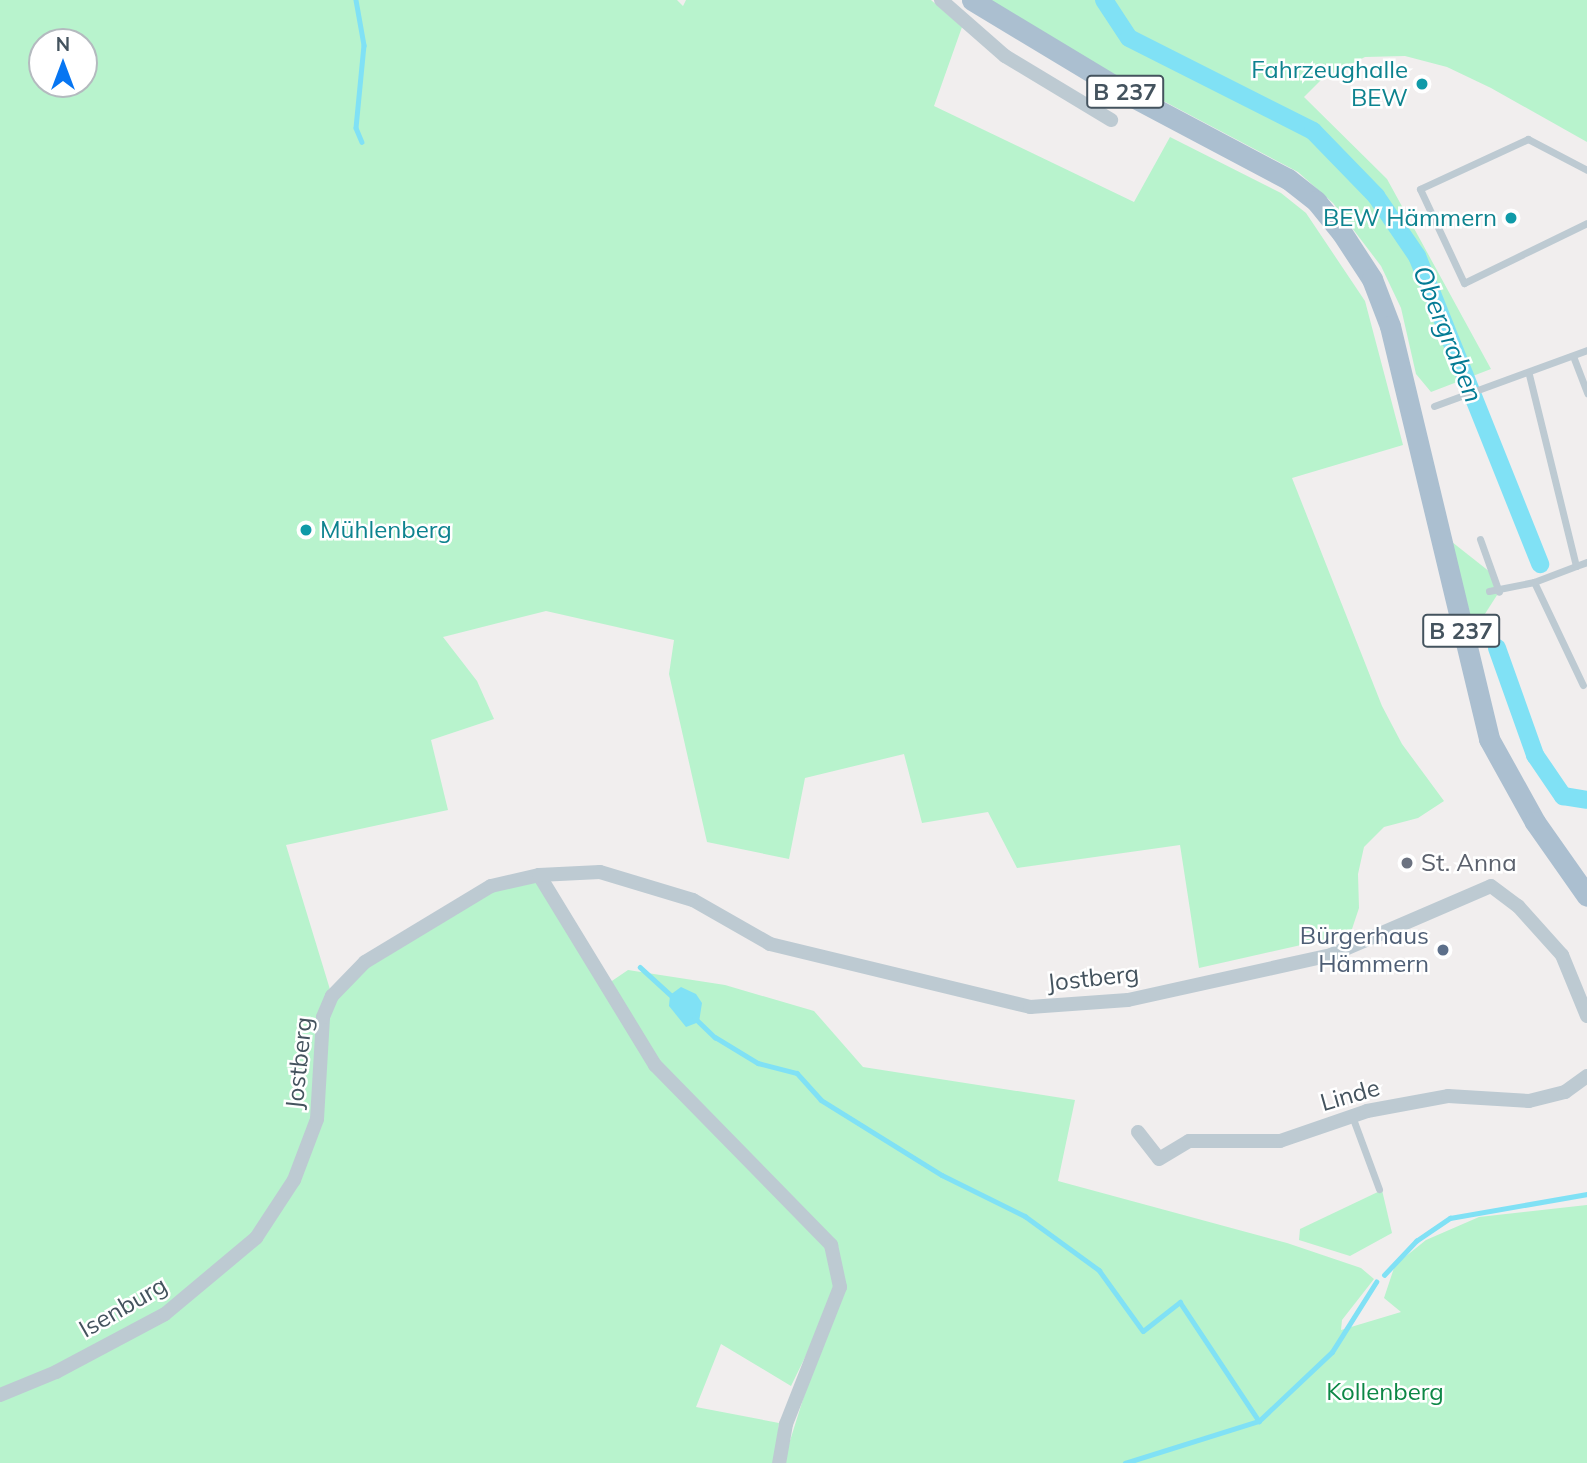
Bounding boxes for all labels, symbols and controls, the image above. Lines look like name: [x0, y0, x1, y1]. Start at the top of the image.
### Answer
north arrow: [28, 28, 98, 98]
text: N: [56, 32, 70, 56]
place label: Fahrzeughalle BEW: [1251, 56, 1408, 112]
road number: B 237: [1085, 72, 1165, 111]
marker: Fahrzeughalle BEW: [1414, 76, 1430, 92]
place label: BEW Hämmern: [1323, 204, 1497, 232]
marker: BEW Hämmern: [1503, 210, 1519, 226]
water label: Obergraben: [1406, 261, 1490, 407]
place label: Mühlenberg: [320, 516, 452, 544]
marker: Mühlenberg: [298, 522, 314, 538]
road number: B 237: [1421, 611, 1501, 650]
place label: St. Anna: [1421, 849, 1517, 877]
marker: St. Anna: [1399, 855, 1415, 871]
place label: Bürgerhaus Hämmern: [1300, 922, 1429, 978]
marker: Bürgerhaus Hämmern: [1435, 942, 1451, 958]
street label: Jostberg: [1046, 959, 1140, 997]
street label: Jostberg: [280, 1016, 318, 1110]
street label: Linde: [1317, 1073, 1383, 1117]
street label: Isenburg: [74, 1270, 172, 1344]
park label: Kollenberg: [1326, 1378, 1444, 1406]

